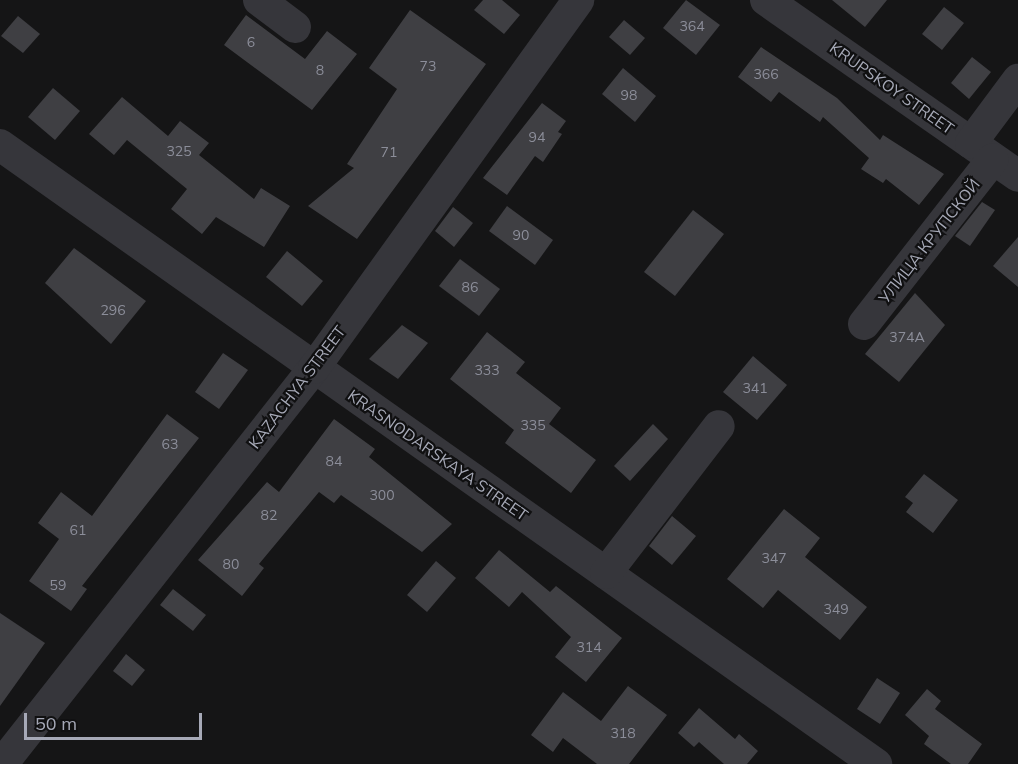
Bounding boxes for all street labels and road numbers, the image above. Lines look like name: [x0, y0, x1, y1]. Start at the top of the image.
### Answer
street label: KRUPSKOY STREET: [826, 38, 958, 138]
street label: УЛИЦА КРУПСКОЙ: [874, 175, 984, 307]
street label: KAZACHYA STREET: [245, 322, 349, 452]
street label: KRASNODARSKAYA STREET: [344, 385, 532, 525]

